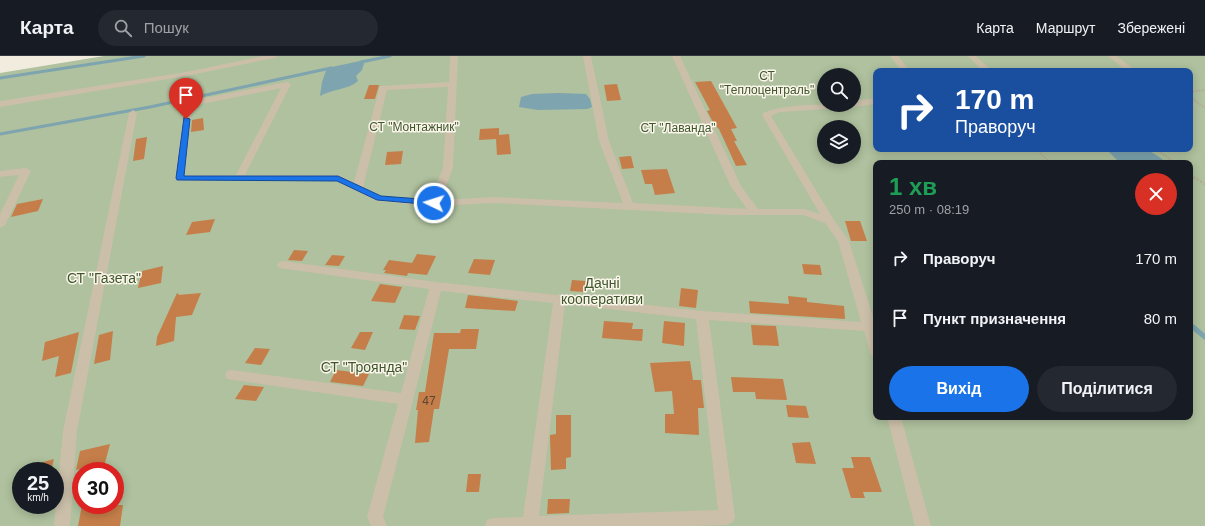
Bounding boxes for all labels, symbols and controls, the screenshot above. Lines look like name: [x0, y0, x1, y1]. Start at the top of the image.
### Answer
search box: [98, 10, 378, 46]
text: Карта: [20, 17, 74, 38]
icon: search: [112, 17, 134, 39]
text: Пошук: [144, 19, 189, 36]
text: Карта: [976, 20, 1014, 36]
text: Маршрут: [1036, 20, 1095, 36]
text: Збережені: [1117, 20, 1185, 36]
map controls: [817, 68, 861, 164]
button: search: [817, 68, 861, 112]
park label: СТ "Теплоцентраль": [720, 69, 814, 97]
pin: [169, 78, 203, 119]
icon: arrive: [175, 84, 197, 106]
icon: right: [889, 84, 941, 136]
text: 170 m: [955, 84, 1034, 115]
text: Праворуч: [955, 117, 1036, 137]
park label: СТ "Монтажник": [369, 120, 459, 134]
button: layers: [817, 120, 861, 164]
park label: СТ "Лаванда": [640, 121, 716, 135]
text: 1 хв: [889, 173, 937, 200]
button: close: [1135, 173, 1177, 215]
position arrow: [413, 182, 455, 224]
text: 250 m · 08:19: [889, 202, 969, 217]
icon: right: [889, 247, 911, 269]
text: Праворуч: [923, 250, 996, 267]
text: 170 m: [1135, 250, 1177, 267]
park label: СТ "Газета": [67, 270, 141, 286]
park label: Дачні кооперативи: [561, 275, 643, 307]
icon: arrive: [889, 307, 911, 329]
text: Пункт призначення: [923, 310, 1066, 327]
text: 80 m: [1144, 310, 1177, 327]
park label: СТ "Троянда": [321, 359, 407, 375]
button: Вихід: [889, 366, 1029, 412]
button: Поділитися: [1037, 366, 1177, 412]
house number: 47: [422, 394, 436, 408]
speed limit sign: 30: [72, 462, 124, 514]
text: 25: [27, 472, 49, 494]
text: km/h: [27, 492, 49, 503]

